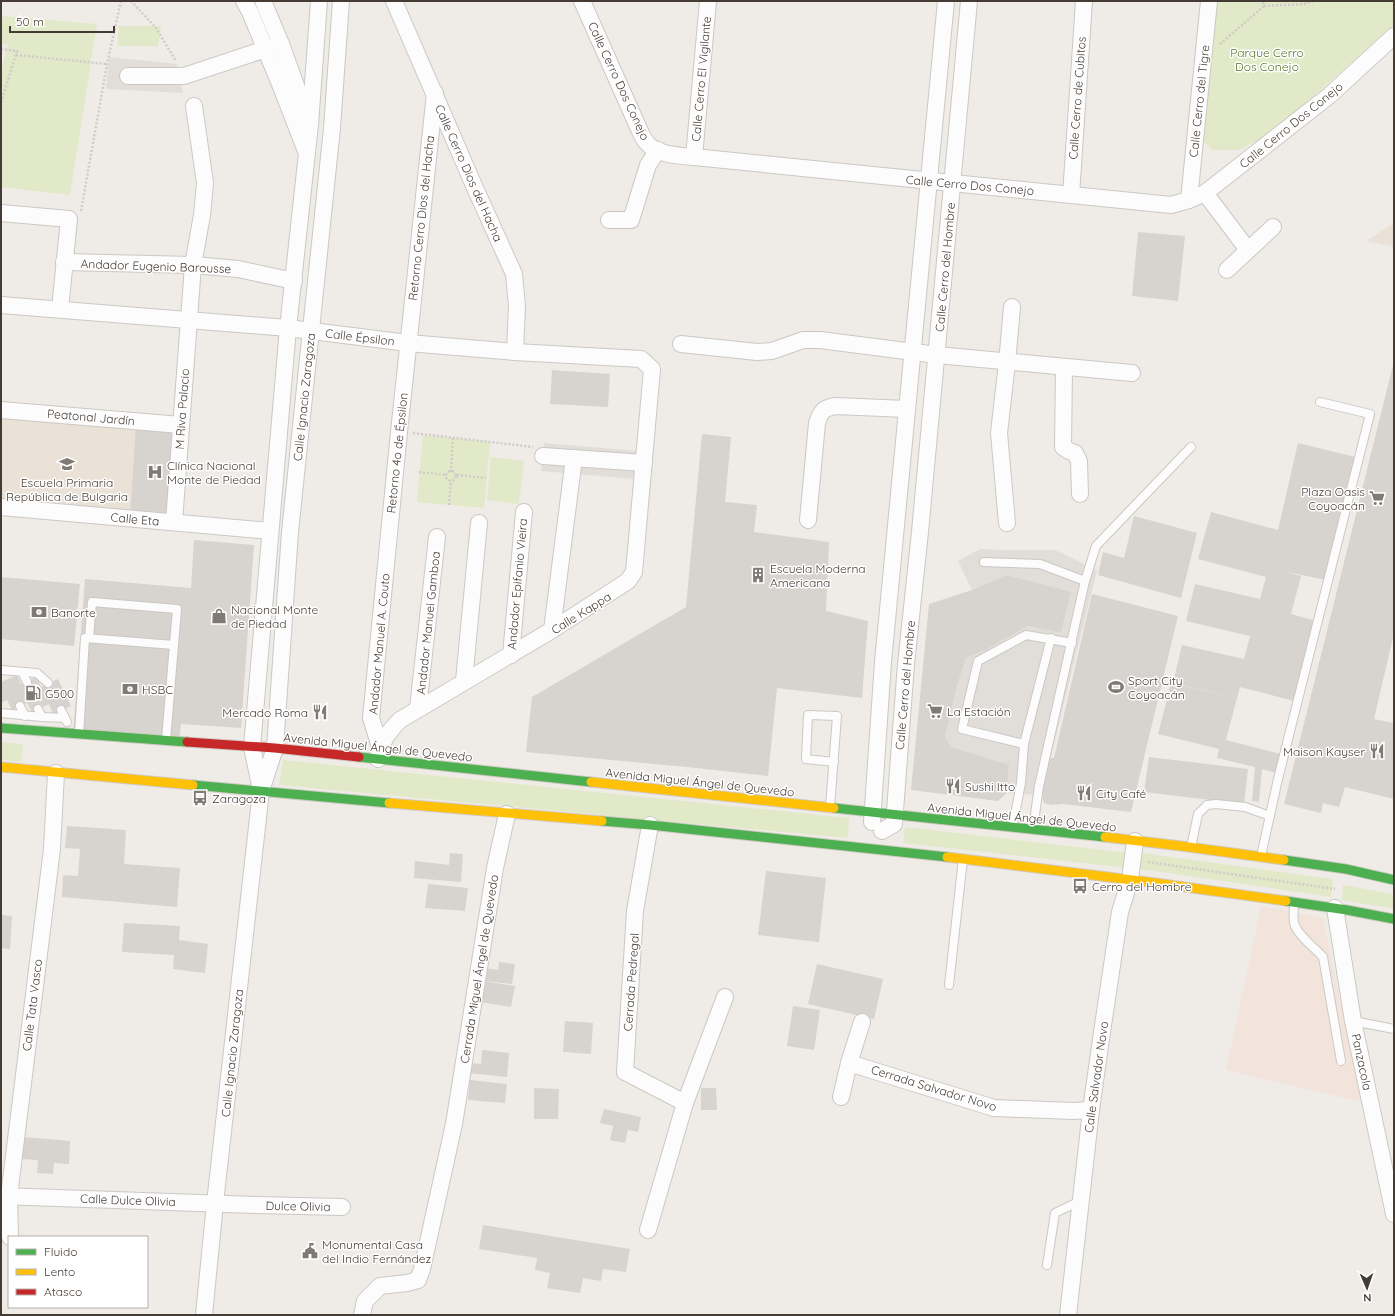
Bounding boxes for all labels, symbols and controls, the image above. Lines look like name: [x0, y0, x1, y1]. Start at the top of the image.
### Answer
scale bar: [10, 8, 114, 34]
text: 50 m: [16, 14, 44, 29]
street label: Calle Cerro El Vigilante: [688, 15, 714, 142]
street label: Calle Cerro Dos Conejo: [585, 19, 653, 143]
street label: Calle Cerro de Cubitos: [1065, 36, 1089, 160]
street label: Calle Cerro del Tigre: [1186, 44, 1212, 158]
park label: Parque Cerro Dos Conejo: [1230, 45, 1304, 74]
street label: Calle Cerro Dos Conejo: [1236, 79, 1346, 171]
street label: Calle Cerro Dios del Hacha: [432, 102, 506, 244]
street label: Retorno Cerro Dios del Hacha: [405, 135, 437, 301]
street label: Calle Cerro Dos Conejo: [905, 172, 1035, 198]
street label: Calle Cerro del Hombre: [932, 201, 958, 332]
street label: Andador Eugenio Barousse: [80, 256, 232, 276]
street label: Calle Épsilon: [325, 325, 395, 349]
street label: Calle Ignacio Zaragoza: [290, 332, 318, 462]
street label: M Riva Palacio: [172, 368, 192, 450]
street label: Retorno 4o de Épsilon: [383, 392, 411, 514]
street label: Peatonal Jardín: [47, 406, 135, 428]
school or university icon: Escuela Primaria República de Bulgaria: [58, 455, 76, 473]
place label: Clínica Nacional Monte de Piedad: [167, 458, 261, 487]
hospital icon: Clínica Nacional Monte de Piedad: [146, 463, 164, 481]
place label: Escuela Primaria República de Bulgaria: [6, 475, 128, 504]
place label: Plaza Oasis Coyoacán: [1301, 484, 1365, 513]
supermarket icon: Plaza Oasis Coyoacán: [1368, 489, 1386, 507]
street label: Calle Eta: [110, 509, 160, 529]
street label: Andador Epifanio Vieira: [504, 518, 530, 650]
street label: Andador Manuel Gamboa: [413, 551, 443, 695]
place label: Escuela Moderna Americana: [770, 561, 866, 590]
building icon: Escuela Moderna Americana: [749, 566, 767, 584]
street label: Andador Manuel A. Couto: [365, 573, 393, 715]
street label: Calle Kappa: [548, 589, 614, 637]
place label: Nacional Monte de Piedad: [231, 602, 318, 631]
bank icon: Banorte: [30, 603, 48, 621]
place label: Banorte: [51, 605, 96, 620]
shop icon: Nacional Monte de Piedad: [210, 607, 228, 625]
street label: Calle Cerro del Hombre: [892, 619, 918, 750]
place label: Sport City Coyoacán: [1128, 673, 1185, 702]
sports icon: Sport City Coyoacán: [1107, 678, 1125, 696]
bank icon: HSBC: [121, 680, 139, 698]
place label: HSBC: [142, 682, 173, 697]
fuel station icon: G500: [24, 684, 42, 702]
place label: G500: [45, 686, 74, 701]
supermarket icon: La Estación: [926, 702, 944, 720]
restaurant icon: Mercado Roma: [311, 703, 329, 721]
place label: La Estación: [947, 704, 1011, 719]
place label: Mercado Roma: [222, 705, 308, 720]
street label: Avenida Miguel Ángel de Quevedo: [283, 730, 473, 764]
restaurant icon: Maison Kayser: [1368, 742, 1386, 760]
place label: Maison Kayser: [1283, 744, 1365, 759]
street label: Avenida Miguel Ángel de Quevedo: [605, 765, 795, 799]
restaurant icon: Sushi Itto: [944, 777, 962, 795]
place label: Sushi Itto: [965, 779, 1015, 794]
restaurant icon: City Café: [1075, 784, 1093, 802]
place label: City Café: [1096, 786, 1147, 801]
bus stop icon: Zaragoza: [191, 789, 209, 807]
place label: Zaragoza: [212, 791, 266, 806]
street label: Avenida Miguel Ángel de Quevedo: [927, 800, 1117, 834]
street label: Cerrada Miguel Ángel de Quevedo: [457, 874, 501, 1064]
bus stop icon: Cerro del Hombre: [1071, 877, 1089, 895]
place label: Cerro del Hombre: [1092, 879, 1192, 894]
street label: Cerrada Pedregal: [620, 932, 642, 1032]
street label: Calle Tata Vasco: [19, 958, 45, 1052]
street label: Calle Ignacio Zaragoza: [218, 988, 246, 1118]
street label: Calle Salvador Novo: [1081, 1020, 1111, 1134]
street label: Panzacola: [1349, 1032, 1375, 1092]
street label: Cerrada Salvador Novo: [869, 1062, 999, 1114]
street label: Calle Dulce Olivia: [80, 1191, 176, 1209]
street label: Dulce Olivia: [265, 1198, 331, 1214]
legend: [8, 1236, 148, 1308]
place label: Monumental Casa del Indio Fernández: [322, 1237, 432, 1266]
public building icon: Monumental Casa del Indio Fernández: [301, 1242, 319, 1260]
text: Fluido: [44, 1244, 77, 1259]
text: Lento: [44, 1264, 75, 1279]
north arrow: [1347, 1268, 1387, 1308]
text: Atasco: [44, 1284, 82, 1299]
text: N: [1363, 1291, 1372, 1305]

